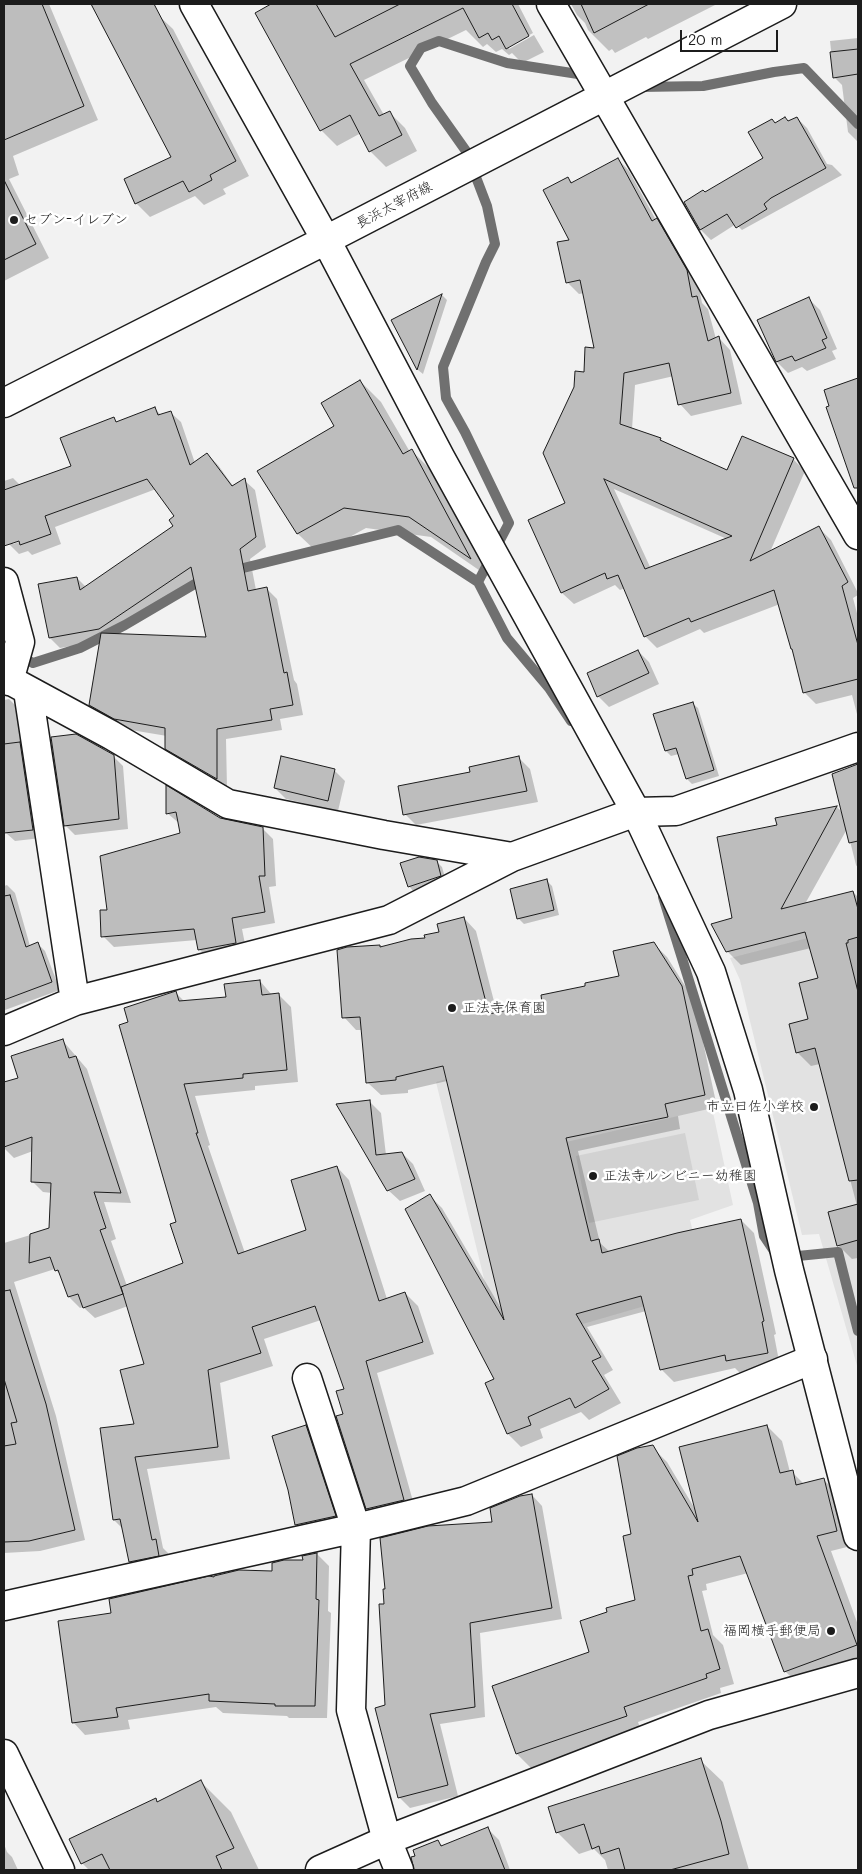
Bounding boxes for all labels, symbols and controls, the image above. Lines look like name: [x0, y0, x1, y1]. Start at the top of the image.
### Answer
scale bar: [682, 20, 780, 52]
text: 20 m: [688, 29, 722, 49]
street label: 長浜太宰府線: [353, 178, 435, 232]
place label: セブン-イレブン: [24, 212, 128, 228]
marker: セブン-イレブン: [8, 214, 20, 226]
place label: 正法寺保育園: [462, 1000, 546, 1016]
marker: 正法寺保育園: [446, 1002, 458, 1014]
place label: 市立曰佐小学校: [706, 1099, 804, 1115]
marker: 市立曰佐小学校: [808, 1101, 820, 1113]
place label: 正法寺ルンビニー幼稚園: [603, 1168, 757, 1184]
marker: 正法寺ルンビニー幼稚園: [587, 1170, 599, 1182]
place label: 福岡横手郵便局: [723, 1623, 821, 1639]
marker: 福岡横手郵便局: [825, 1625, 837, 1637]

